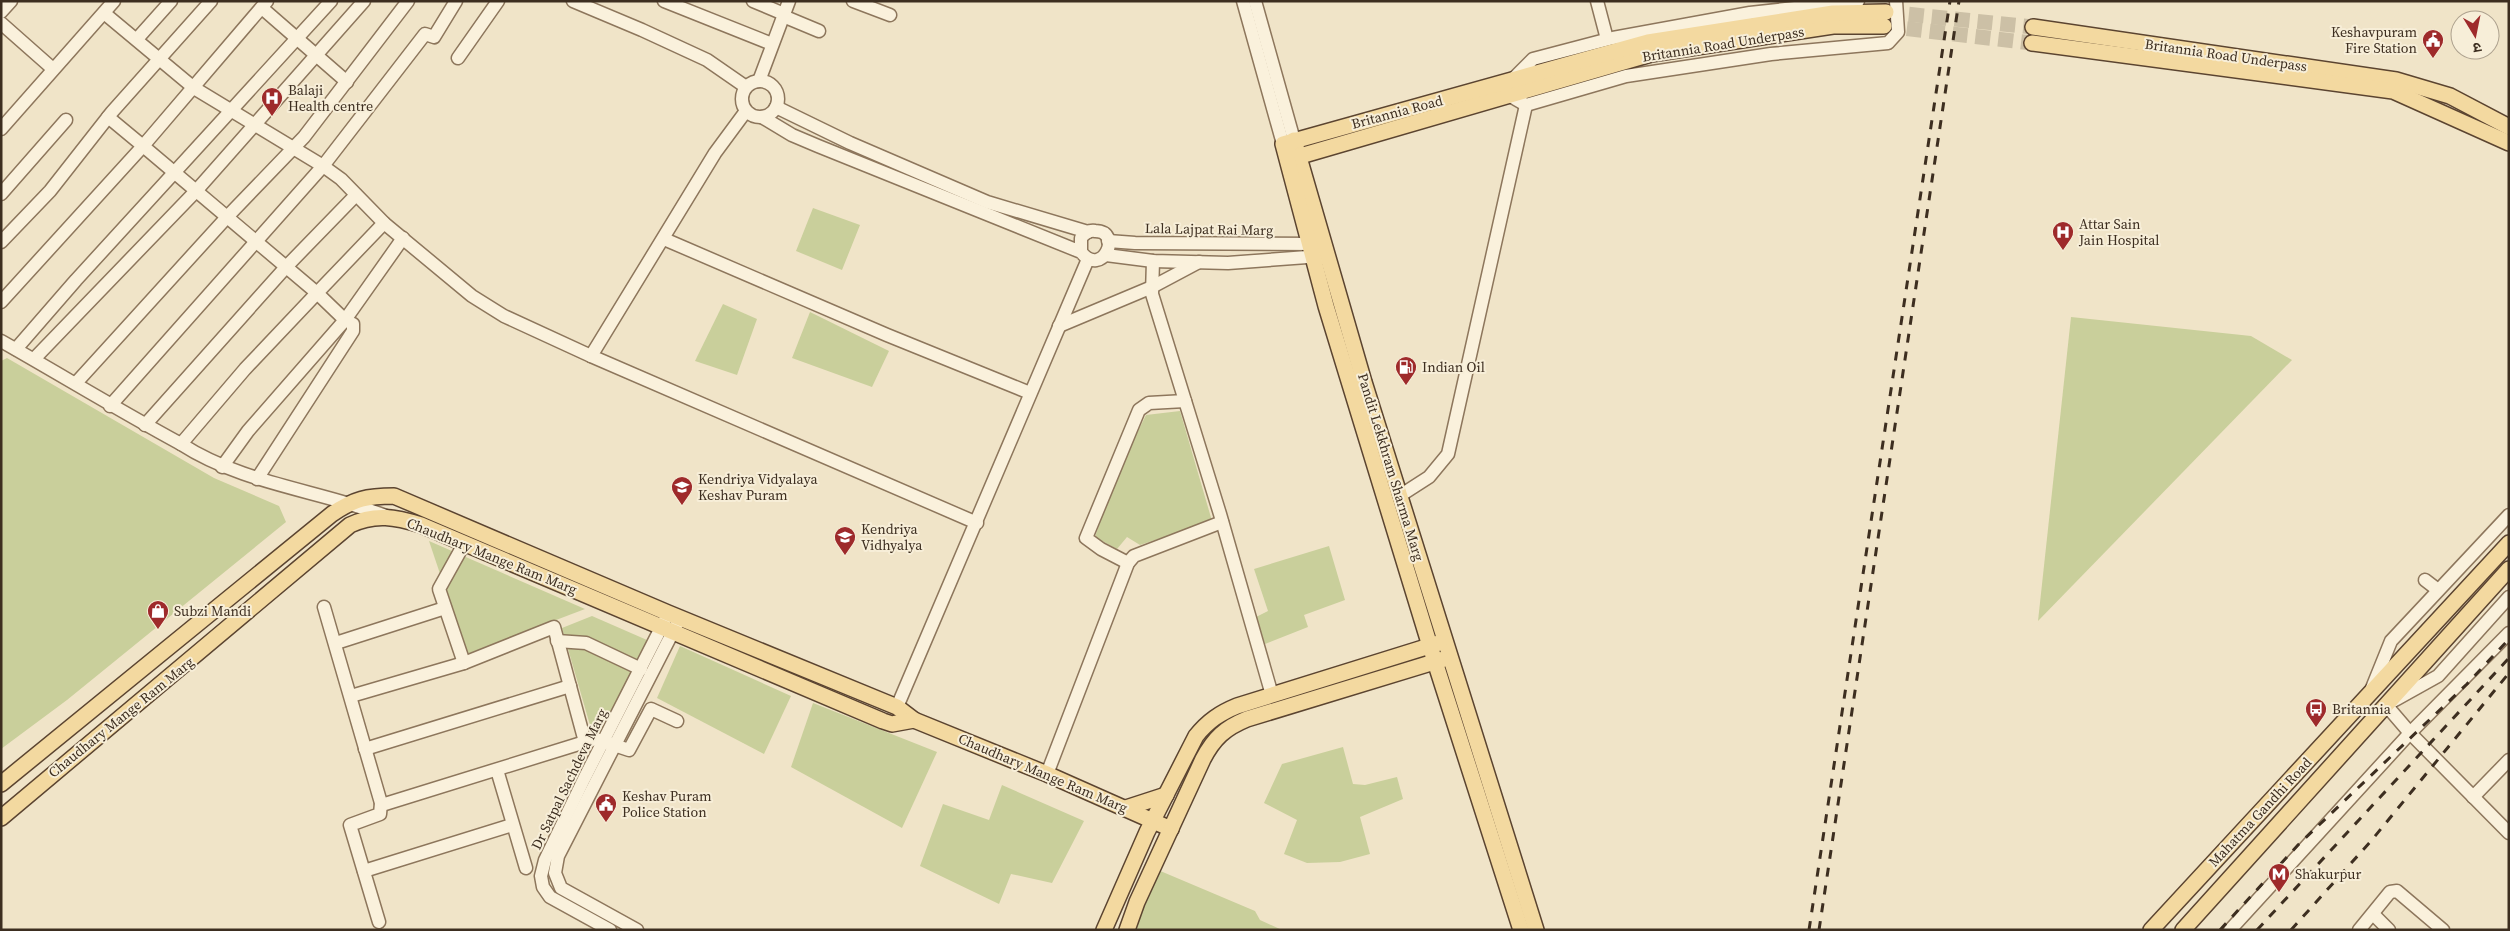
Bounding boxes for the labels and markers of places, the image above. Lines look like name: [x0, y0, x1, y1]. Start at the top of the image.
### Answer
place label: Keshavpuram Fire Station: [2331, 22, 2418, 58]
public building icon: Keshavpuram Fire Station: [2421, 28, 2445, 59]
place label: Balaji Health centre: [288, 80, 373, 116]
hospital icon: Balaji Health centre: [260, 86, 284, 117]
place label: Attar Sain Jain Hospital: [2078, 214, 2159, 250]
hospital icon: Attar Sain Jain Hospital: [2051, 220, 2075, 251]
fuel station icon: Indian Oil: [1394, 355, 1418, 386]
place label: Indian Oil: [1422, 357, 1485, 377]
place label: Kendriya Vidyalaya Keshav Puram: [698, 469, 818, 505]
school or university icon: Kendriya Vidyalaya Keshav Puram: [670, 475, 694, 506]
place label: Kendriya Vidhyalya: [861, 519, 923, 555]
school or university icon: Kendriya Vidhyalya: [833, 525, 857, 556]
shop icon: Subzi Mandi: [146, 599, 170, 630]
place label: Subzi Mandi: [174, 601, 251, 621]
bus stop icon: Britannia: [2304, 697, 2328, 728]
place label: Britannia: [2332, 699, 2392, 719]
place label: Keshav Puram Police Station: [622, 786, 712, 822]
public building icon: Keshav Puram Police Station: [594, 792, 618, 823]
metro station icon: Shakurpur: [2267, 862, 2291, 893]
place label: Shakurpur: [2295, 864, 2361, 884]

